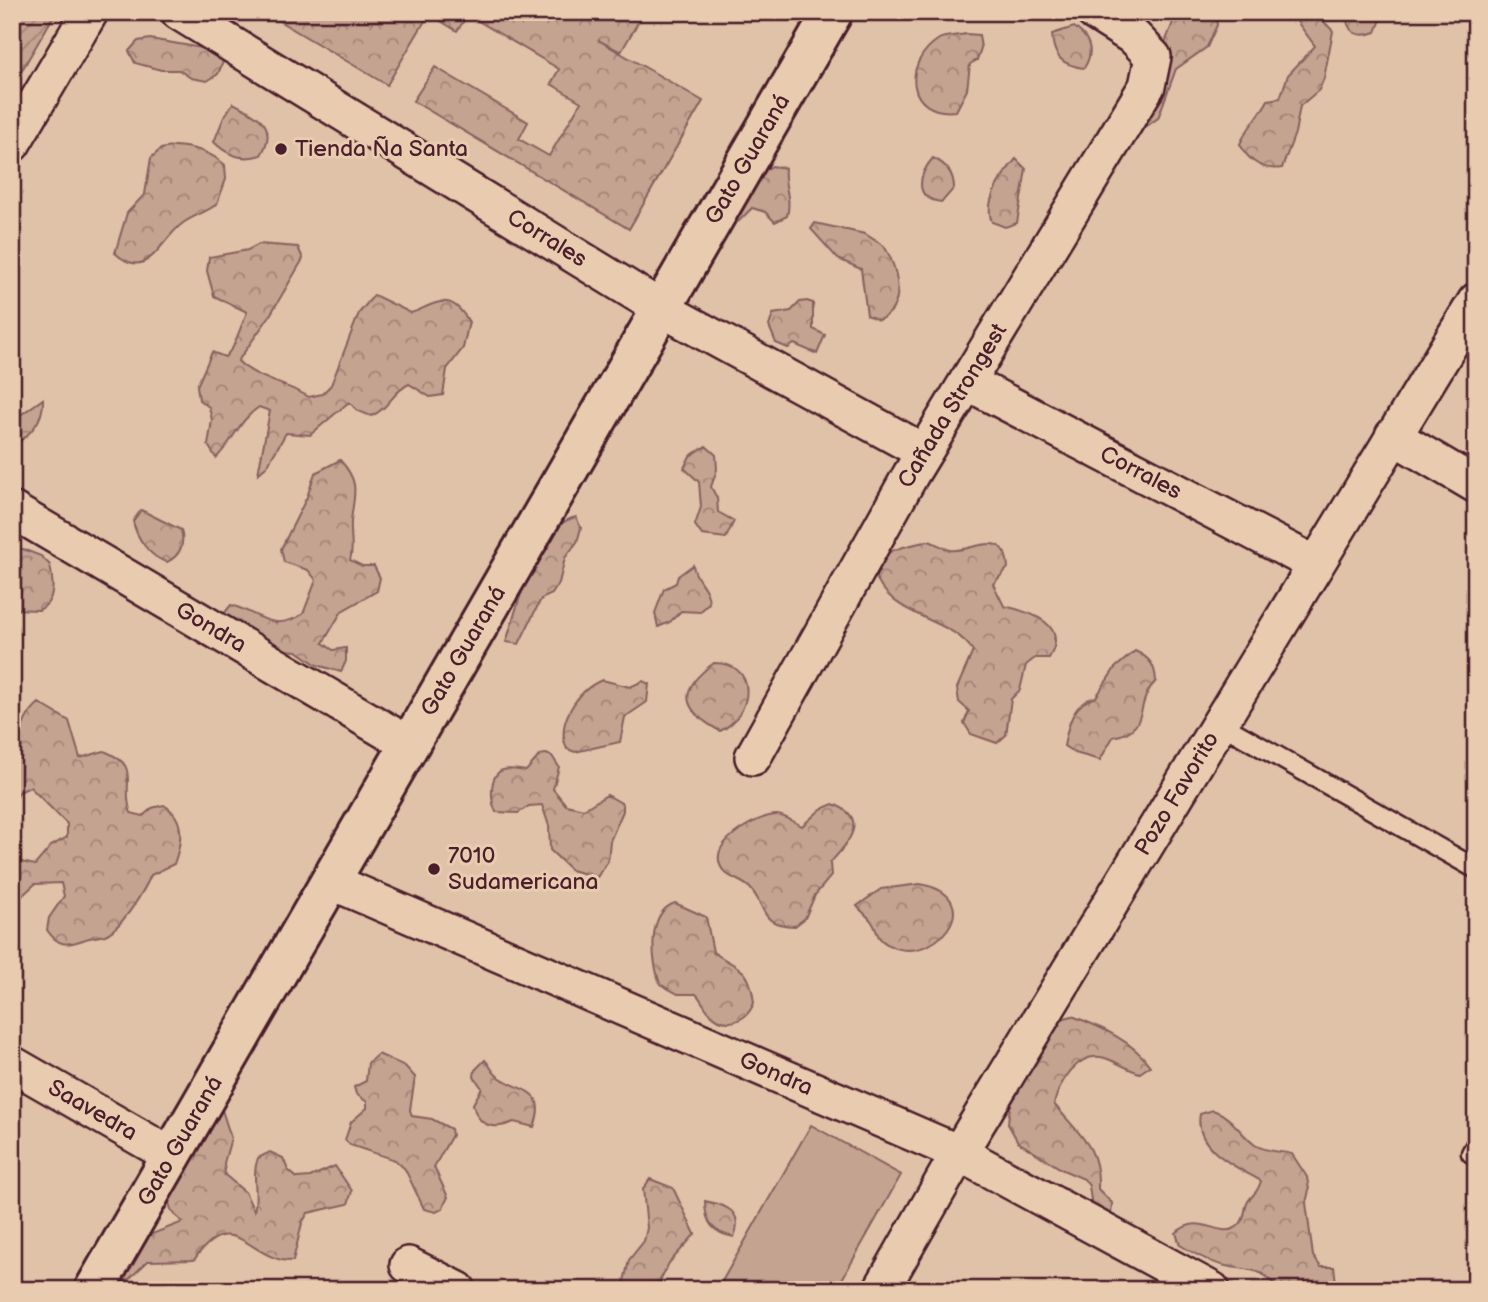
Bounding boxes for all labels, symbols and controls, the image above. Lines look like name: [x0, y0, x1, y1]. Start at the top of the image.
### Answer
street label: Gato Guaraná: [699, 89, 796, 230]
place label: Tienda Ña Santa: [295, 135, 468, 163]
marker: Tienda Ña Santa: [273, 141, 289, 157]
street label: Corrales: [502, 203, 592, 273]
street label: Cañada Strongest: [892, 318, 1013, 493]
street label: Corrales: [1095, 440, 1186, 506]
street label: Gato Guaraná: [415, 581, 512, 721]
street label: Gondra: [170, 596, 251, 659]
street label: Pozo Favorito: [1129, 727, 1225, 861]
place label: 7010 Sudamericana: [448, 842, 599, 896]
marker: 7010 Sudamericana: [426, 861, 442, 877]
street label: Gondra: [735, 1046, 817, 1102]
street label: Gato Guaraná: [131, 1071, 229, 1211]
street label: Saavedra: [43, 1074, 142, 1147]

